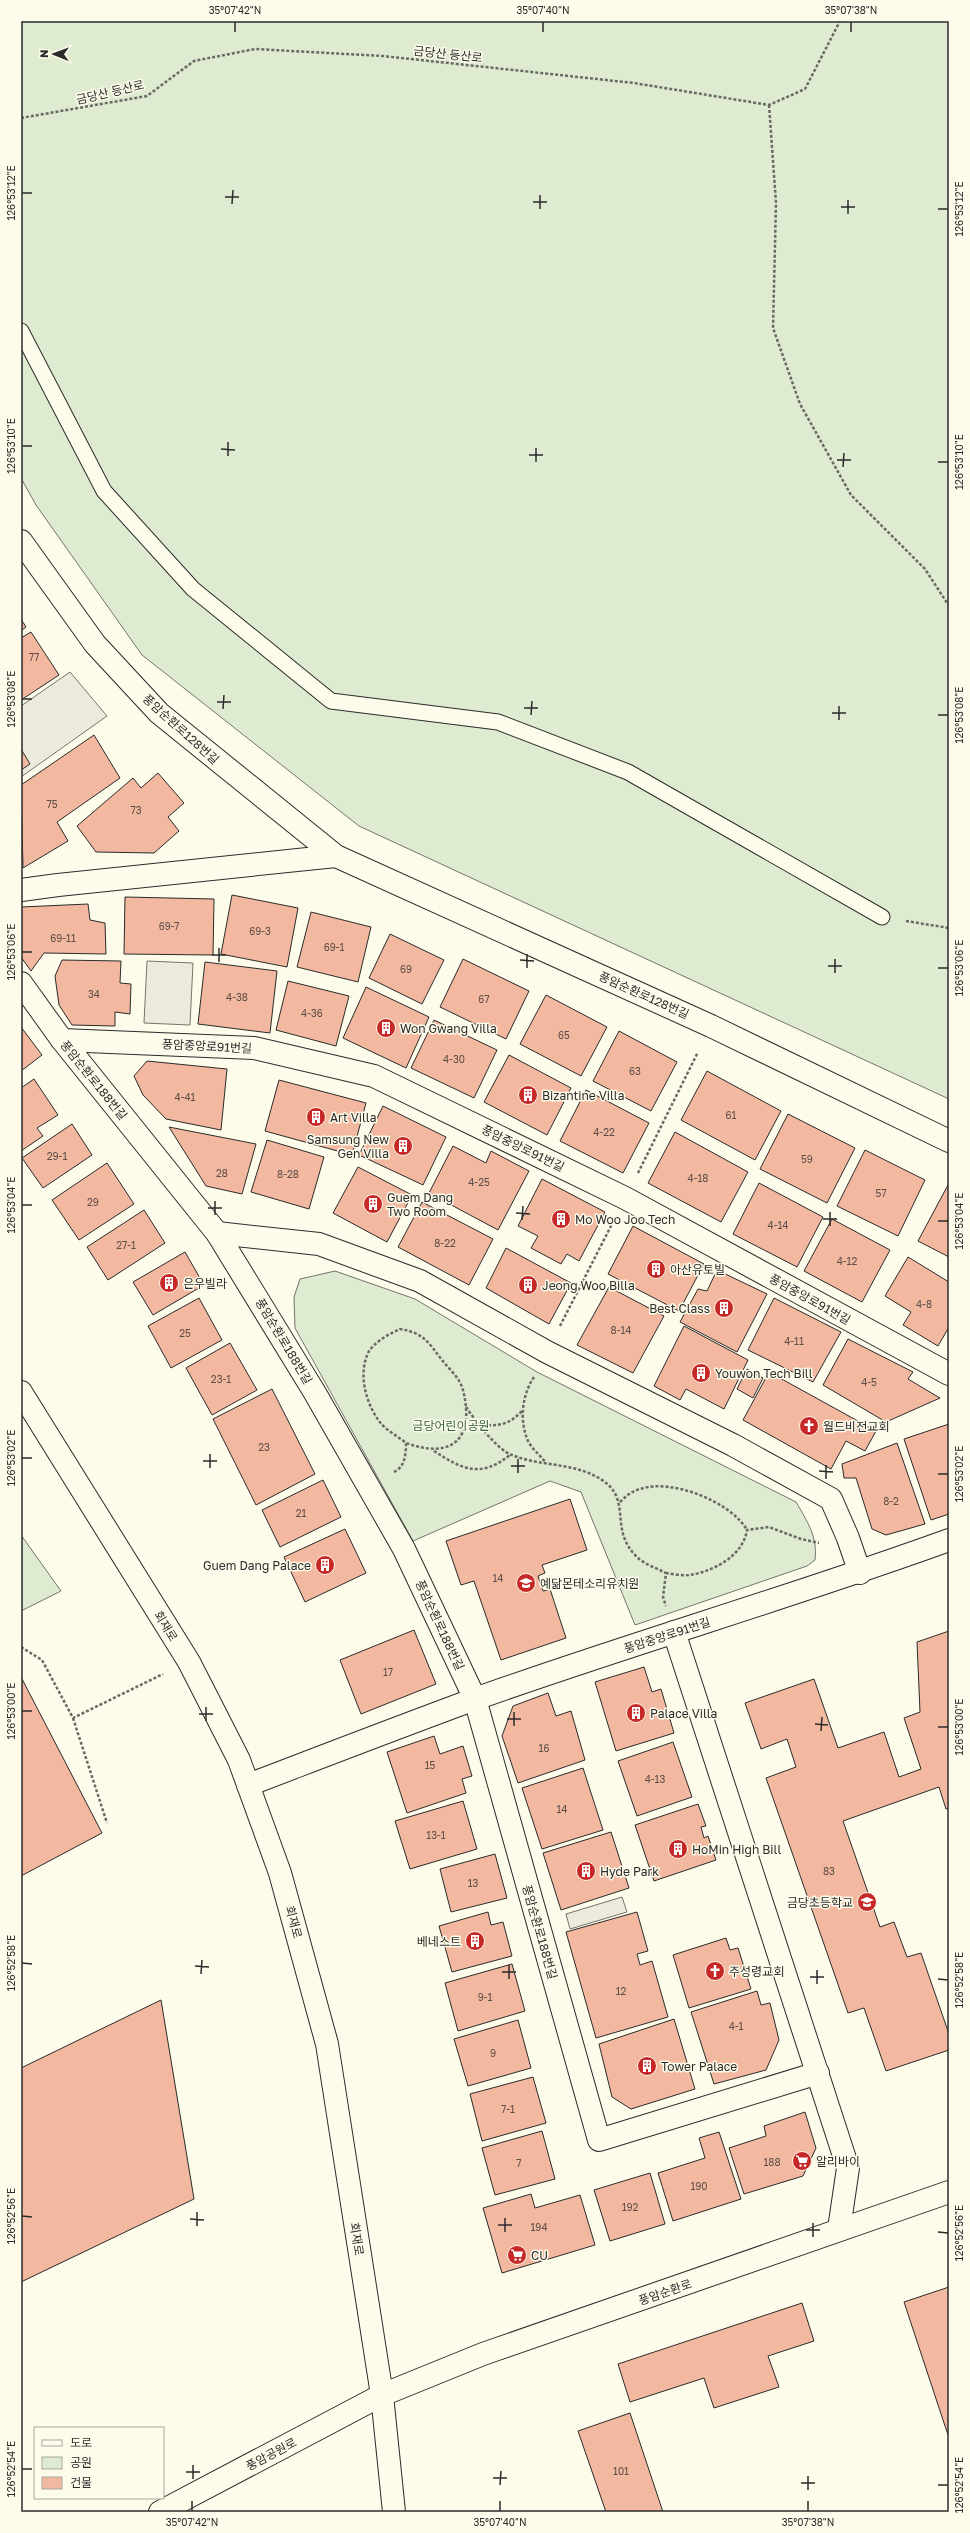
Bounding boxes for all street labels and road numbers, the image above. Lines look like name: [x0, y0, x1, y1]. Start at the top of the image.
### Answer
street label: 금당산 등산로: [413, 43, 483, 65]
street label: 금당산 등산로: [75, 77, 145, 107]
street label: 풍암순환로128번길: [140, 691, 222, 767]
street label: 풍암순환로128번길: [596, 968, 692, 1022]
street label: 풍암중앙로91번길: [161, 1036, 253, 1056]
street label: 풍암순환로188번길: [57, 1037, 131, 1123]
street label: 풍암중앙로91번길: [479, 1121, 567, 1175]
street label: 풍암중앙로91번길: [767, 1271, 853, 1327]
street label: 풍암순환로188번길: [252, 1295, 316, 1387]
street label: 풍암순환로188번길: [413, 1578, 467, 1672]
street label: 회재로: [151, 1608, 181, 1644]
street label: 풍암중앙로91번길: [622, 1614, 712, 1656]
street label: 풍암순환로188번길: [519, 1883, 561, 1981]
street label: 회재로: [282, 1904, 306, 1940]
street label: 회재로: [347, 2221, 367, 2257]
street label: 풍암순환로: [636, 2276, 694, 2308]
street label: 풍암공원로: [243, 2434, 299, 2474]

